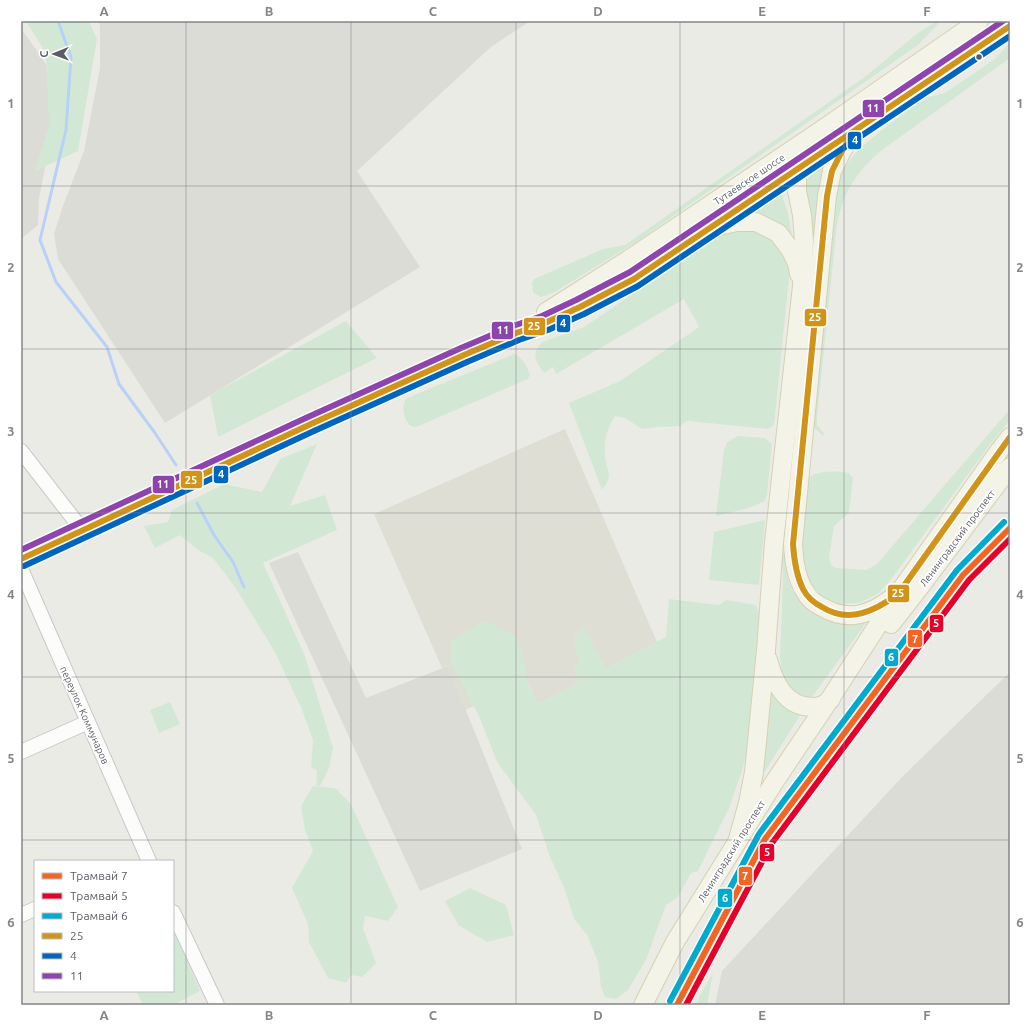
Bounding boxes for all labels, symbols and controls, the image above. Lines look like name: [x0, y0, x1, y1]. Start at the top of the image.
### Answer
text: A: [99, 4, 109, 18]
text: B: [265, 4, 274, 18]
text: C: [429, 4, 438, 18]
text: D: [593, 4, 603, 18]
text: E: [758, 4, 766, 18]
text: F: [923, 4, 931, 18]
north arrow: [34, 34, 74, 74]
text: С: [38, 51, 50, 58]
unlabelled marker: [974, 52, 984, 62]
text: 1: [7, 96, 15, 110]
text: 1: [1016, 96, 1024, 110]
line badge: 11: [862, 99, 885, 118]
text: 11: [867, 102, 879, 114]
line badge: 4: [847, 131, 862, 150]
text: 4: [852, 134, 858, 146]
street label: Тутаевское шоссе: [712, 152, 787, 207]
text: 2: [7, 260, 15, 274]
text: 2: [1016, 260, 1024, 274]
line badge: 25: [804, 308, 827, 327]
text: 25: [809, 311, 821, 323]
line badge: 4: [556, 314, 571, 333]
line badge: 25: [523, 317, 546, 336]
text: 4: [560, 317, 566, 329]
text: 25: [528, 320, 540, 332]
line badge: 11: [491, 321, 514, 340]
text: 11: [497, 324, 509, 336]
text: 3: [7, 424, 15, 438]
text: 3: [1016, 424, 1024, 438]
line badge: 4: [213, 465, 229, 484]
text: 4: [218, 468, 224, 480]
line badge: 25: [180, 470, 203, 489]
text: 25: [185, 474, 197, 486]
line badge: 11: [152, 475, 175, 494]
text: 11: [157, 478, 169, 490]
street label: Ленинградский проспект: [918, 488, 998, 589]
line badge: 25: [887, 584, 910, 603]
text: 4: [7, 587, 15, 601]
text: 25: [892, 587, 904, 599]
text: 4: [1016, 587, 1024, 601]
line badge: 5: [929, 614, 944, 633]
text: 5: [933, 617, 939, 629]
line badge: 7: [907, 629, 923, 648]
text: 7: [912, 633, 918, 645]
line badge: 6: [884, 648, 899, 667]
text: 6: [888, 651, 894, 663]
street label: переулок Коммунаров: [58, 665, 111, 766]
text: 5: [7, 751, 15, 765]
text: 5: [1016, 751, 1024, 765]
street label: Ленинградский проспект: [696, 798, 768, 904]
line badge: 5: [759, 843, 775, 862]
text: 5: [764, 846, 770, 858]
legend: [34, 860, 174, 992]
line badge: 7: [738, 866, 753, 886]
text: Трамвай 7: [70, 869, 128, 882]
text: 7: [742, 870, 748, 882]
line badge: 6: [717, 888, 733, 908]
text: Трамвай 5: [70, 889, 128, 902]
text: 6: [722, 892, 728, 904]
text: Трамвай 6: [70, 909, 128, 922]
text: 6: [7, 915, 15, 929]
text: 6: [1016, 915, 1024, 929]
text: 25: [70, 929, 84, 942]
text: 4: [70, 949, 77, 962]
text: 11: [70, 969, 84, 982]
text: A: [99, 1008, 109, 1022]
text: B: [265, 1008, 274, 1022]
text: C: [429, 1008, 438, 1022]
text: D: [593, 1008, 603, 1022]
text: E: [758, 1008, 766, 1022]
text: F: [923, 1008, 931, 1022]

